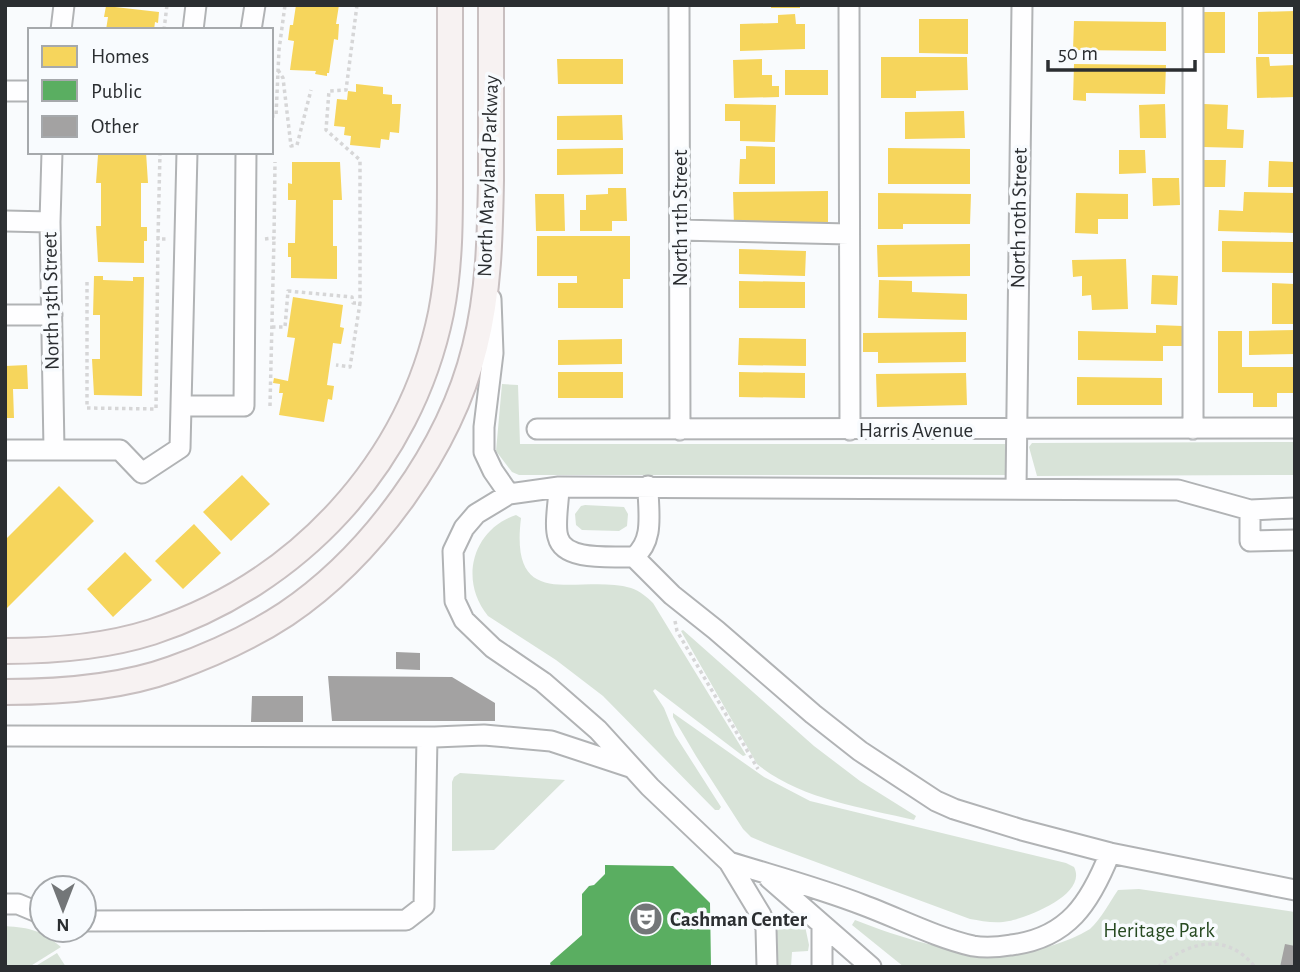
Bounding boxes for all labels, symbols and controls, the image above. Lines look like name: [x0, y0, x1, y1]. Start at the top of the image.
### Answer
legend: [28, 28, 273, 154]
scale bar: [1048, 28, 1195, 72]
text: 50 m: [1058, 43, 1098, 64]
text: Homes: [91, 46, 149, 67]
street label: North Maryland Parkway: [474, 75, 502, 277]
text: Public: [91, 81, 141, 102]
text: Other: [91, 116, 139, 137]
street label: North 10th Street: [1007, 147, 1031, 289]
street label: North 11th Street: [670, 149, 691, 286]
street label: North 13th Street: [39, 231, 63, 370]
street label: Harris Avenue: [859, 420, 973, 441]
north arrow: [28, 874, 98, 944]
theatre icon: Cashman Center: [627, 900, 665, 938]
place label: Cashman Center: [670, 909, 808, 930]
text: N: [56, 915, 70, 934]
park label: Heritage Park: [1103, 920, 1215, 941]

